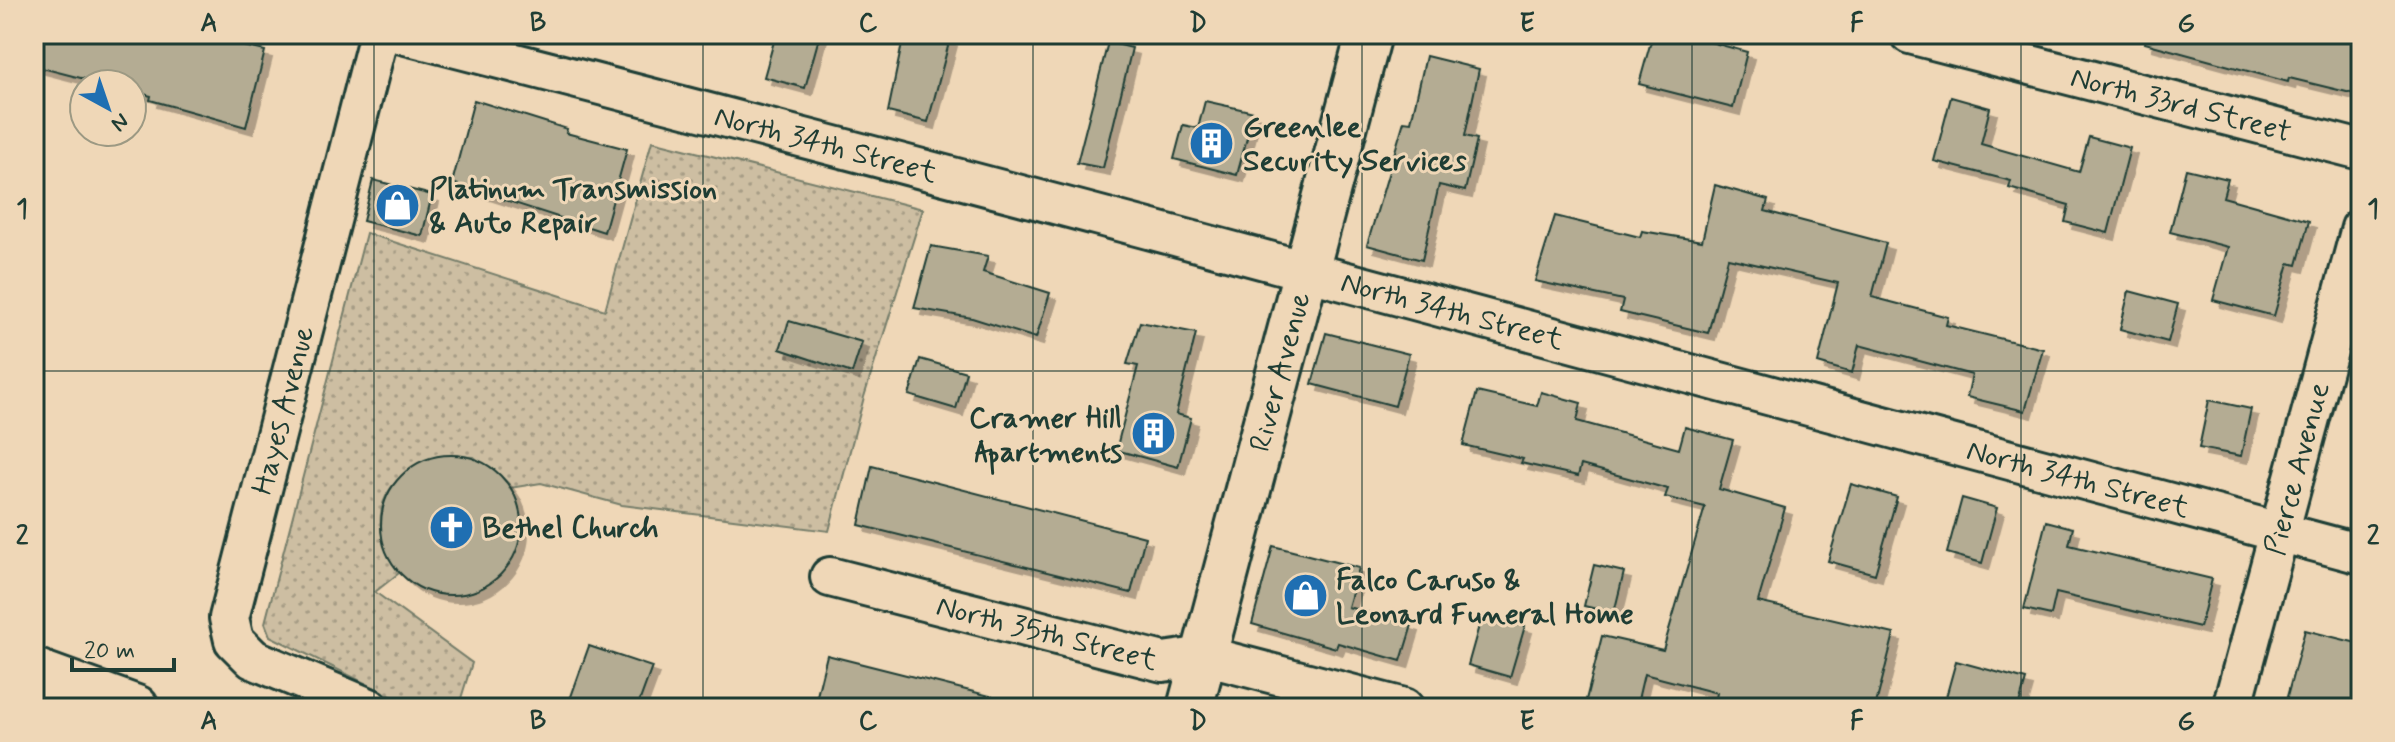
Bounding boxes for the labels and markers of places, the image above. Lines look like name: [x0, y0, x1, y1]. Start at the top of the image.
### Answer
place label: Greenlee Security Services: [1243, 108, 1467, 181]
building icon: Greenlee Security Services: [1188, 119, 1236, 167]
place label: Platinum Transmission & Auto Repair: [429, 170, 717, 243]
shop icon: Platinum Transmission & Auto Repair: [374, 181, 422, 229]
place label: Cramer Hill Apartments: [969, 399, 1122, 475]
building icon: Cramer Hill Apartments: [1129, 410, 1177, 458]
church icon: Bethel Church: [427, 503, 475, 551]
place label: Bethel Church: [482, 509, 659, 548]
place label: Falco Caruso & Leonard Funeral Home: [1336, 561, 1634, 634]
shop icon: Falco Caruso & Leonard Funeral Home: [1281, 572, 1329, 620]

